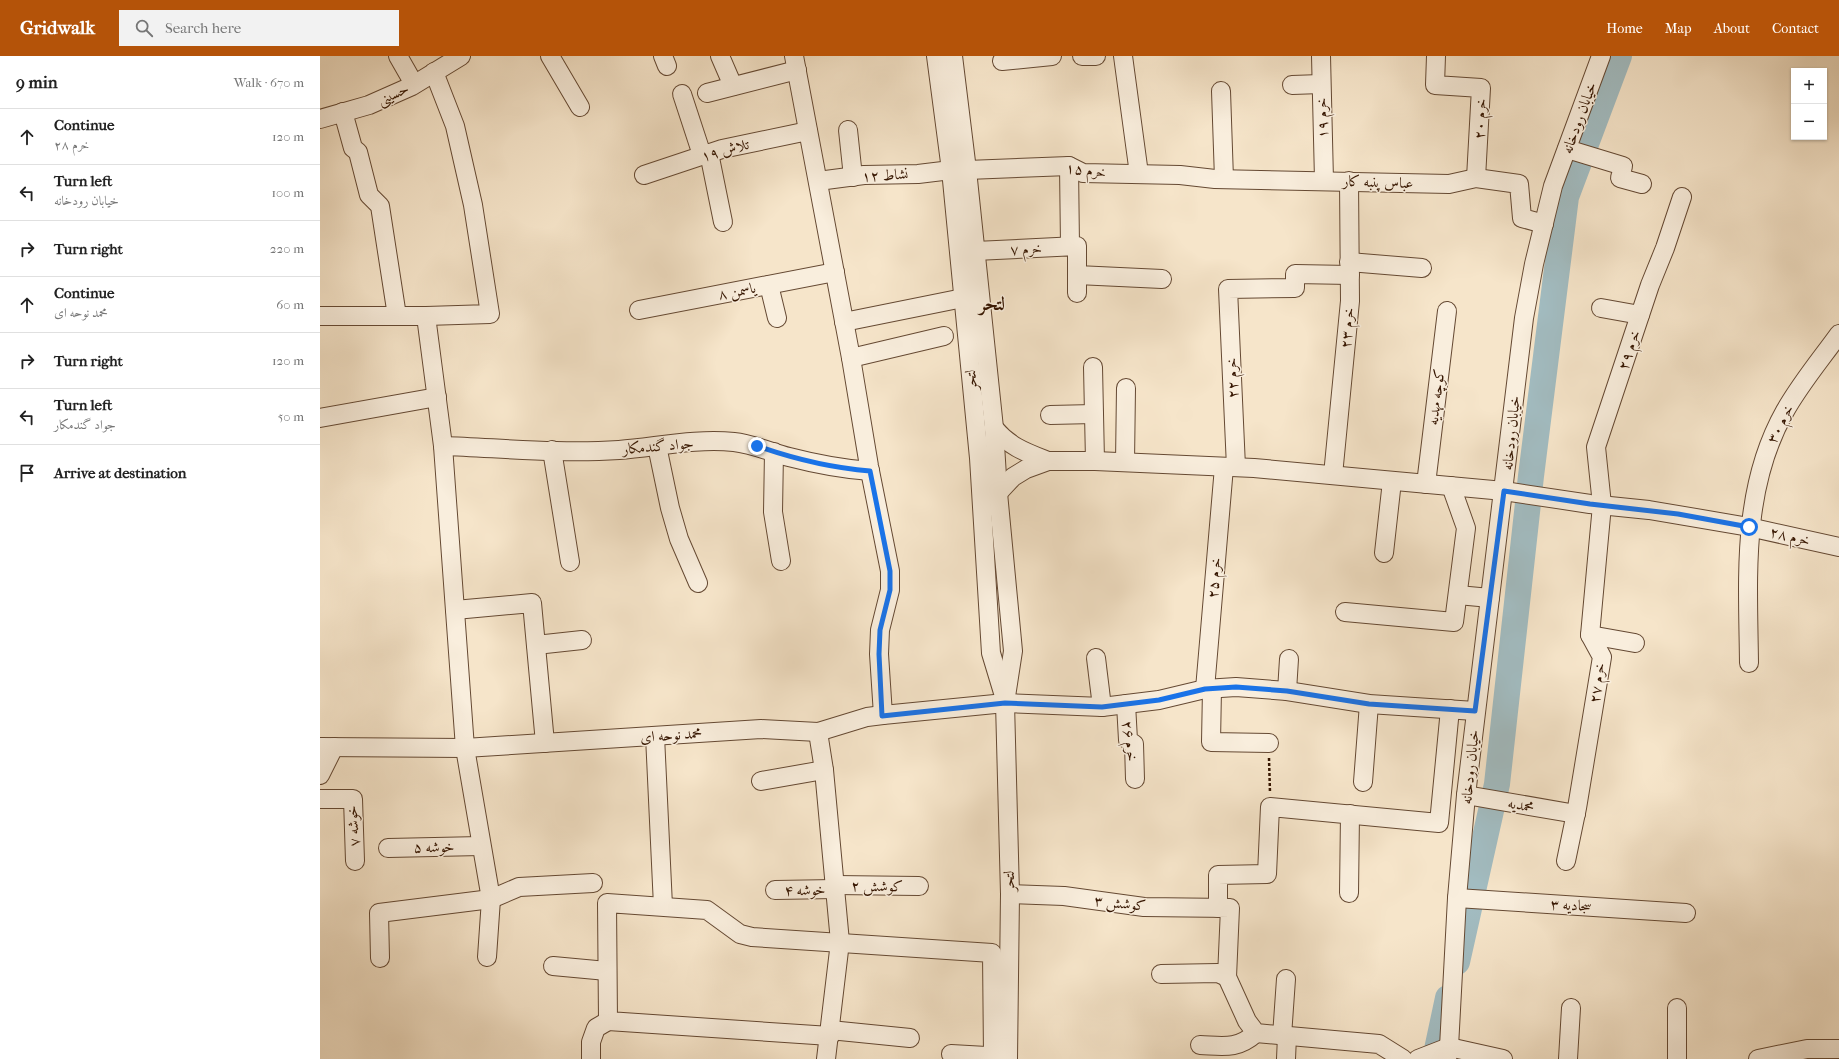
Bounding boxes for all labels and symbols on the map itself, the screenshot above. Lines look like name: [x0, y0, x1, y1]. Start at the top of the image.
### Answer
street label: حسینی: [374, 79, 413, 111]
street label: خیابان رودخانه: [1558, 80, 1600, 156]
street label: خرم ۱۹: [1312, 97, 1336, 139]
street label: خرم ۲۰: [1470, 98, 1494, 140]
street label: تلاش ۱۹: [699, 135, 751, 165]
street label: خرم ۱۵: [1064, 159, 1107, 185]
street label: نشاط ۱۲: [861, 165, 909, 185]
street label: عباس پنبه کار: [1340, 172, 1414, 193]
street label: خرم ۷: [1010, 239, 1043, 263]
street label: یاسمن ۸: [717, 278, 759, 304]
district label: لتحر: [977, 293, 1005, 316]
street label: خرم ۲۳: [1336, 307, 1362, 349]
street label: خرم ۲۹: [1614, 328, 1648, 373]
street label: خرم ۲۲: [1222, 357, 1246, 399]
street label: کوچه مهدیه: [1424, 368, 1450, 426]
street label: لتحر: [961, 369, 982, 393]
street label: خیابان رودخانه: [1498, 395, 1524, 471]
street label: خرم ۳۰: [1763, 402, 1801, 448]
street label: جواد گندمکار: [620, 434, 694, 458]
route end: [748, 437, 766, 455]
route start: [1740, 518, 1758, 536]
street label: خرم ۲۸: [1767, 523, 1812, 553]
street label: خرم ۲۵: [1203, 557, 1229, 599]
street label: خرم ۲۷: [1585, 662, 1613, 705]
street label: خرم ۲۶: [1114, 720, 1142, 763]
street label: محمد نوحه ای: [639, 724, 703, 746]
street label: خیابان رودخانه: [1457, 729, 1483, 805]
street label: محمدیه: [1506, 794, 1536, 816]
street label: خوشه ۷: [343, 805, 363, 847]
street label: خوشه ۵: [413, 838, 455, 856]
street label: لتحر: [1000, 871, 1019, 893]
street label: کوشش ۲: [851, 877, 903, 896]
street label: خوشه ۴: [784, 881, 826, 899]
street label: کوشش ۳: [1093, 891, 1147, 916]
street label: سجادیه ۳: [1550, 895, 1592, 915]

